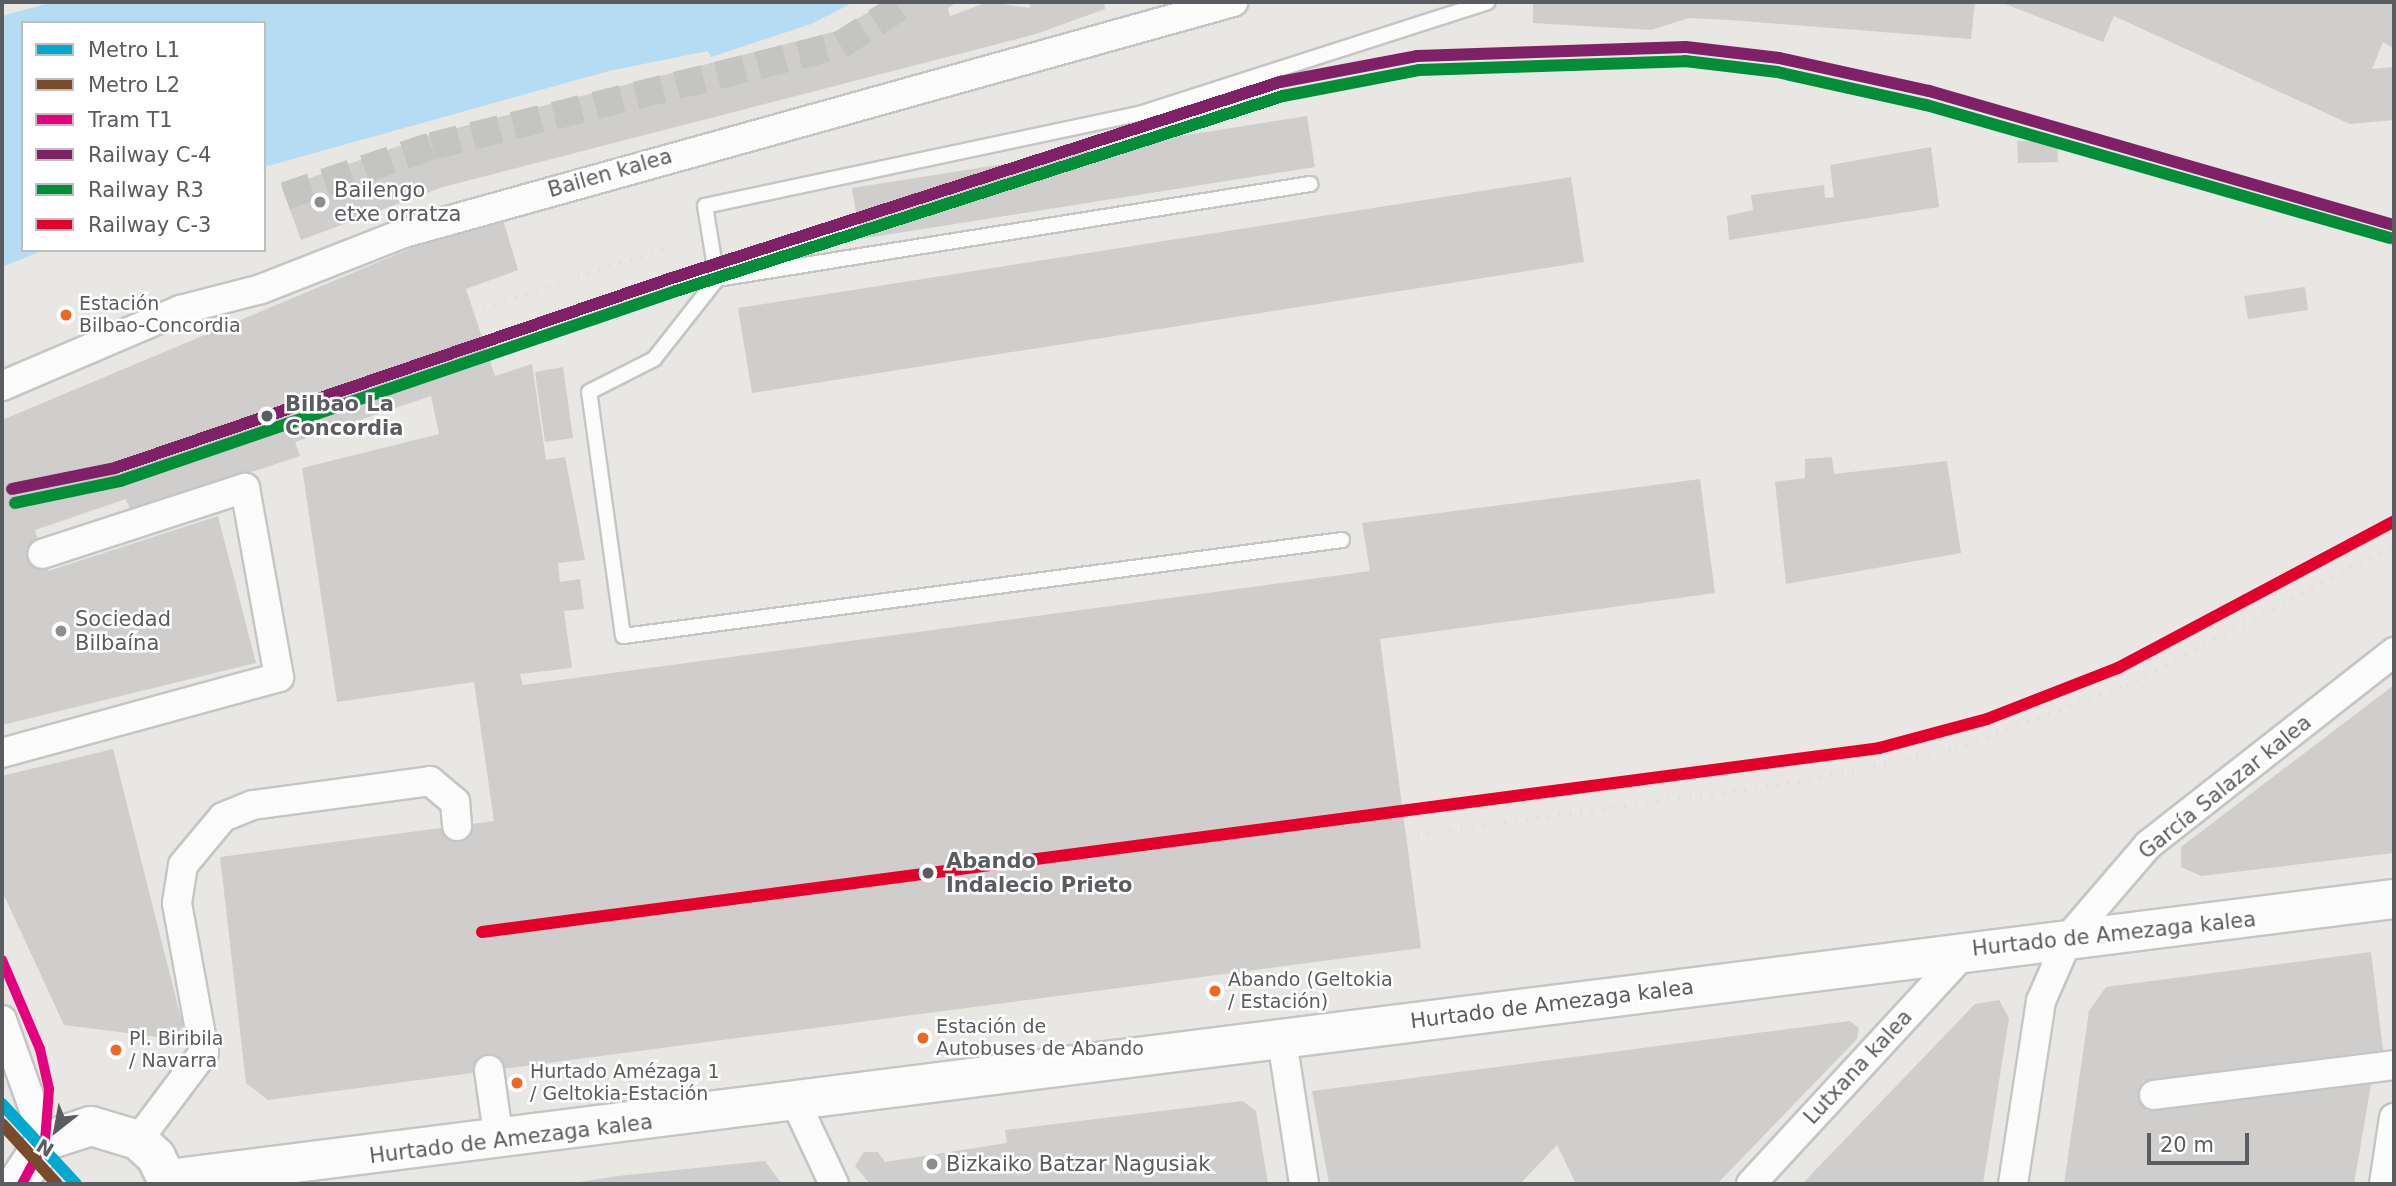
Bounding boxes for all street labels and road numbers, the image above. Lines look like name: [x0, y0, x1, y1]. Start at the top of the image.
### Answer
street label: Bailen kalea: [545, 143, 675, 203]
street label: García Salazar kalea: [2134, 710, 2316, 864]
street label: Hurtado de Amezaga kalea: [1971, 907, 2257, 961]
street label: Hurtado de Amezaga kalea: [1409, 974, 1695, 1034]
street label: Lutxana kalea: [1799, 1005, 1917, 1129]
street label: Hurtado de Amezaga kalea: [368, 1109, 654, 1169]

